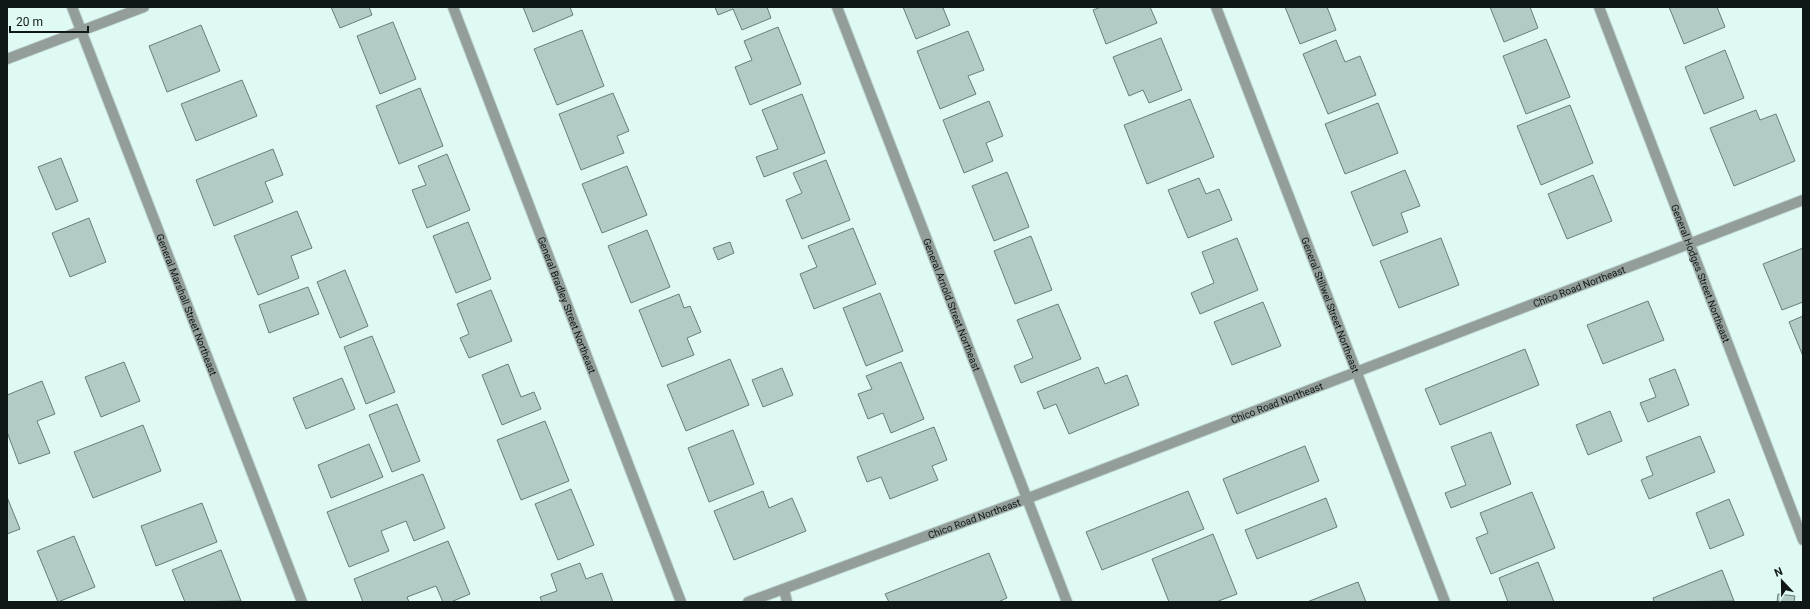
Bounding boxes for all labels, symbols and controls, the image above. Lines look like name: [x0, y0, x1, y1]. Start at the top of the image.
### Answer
scale bar: [10, 8, 88, 34]
text: 20 m: [16, 15, 43, 29]
street label: General Hodges Street Northeast: [1669, 203, 1732, 344]
street label: General Marshall Street Northeast: [155, 232, 219, 377]
street label: General Bradley Street Northeast: [536, 235, 598, 375]
street label: General Stillwel Street Northeast: [1300, 235, 1362, 374]
street label: General Arnold Street Northeast: [921, 236, 983, 373]
street label: Chico Road Northeast: [1531, 263, 1627, 309]
street label: Chico Road Northeast: [1229, 380, 1324, 425]
street label: Chico Road Northeast: [926, 496, 1022, 540]
north arrow: [1762, 561, 1802, 601]
text: N: [1772, 565, 1785, 580]

